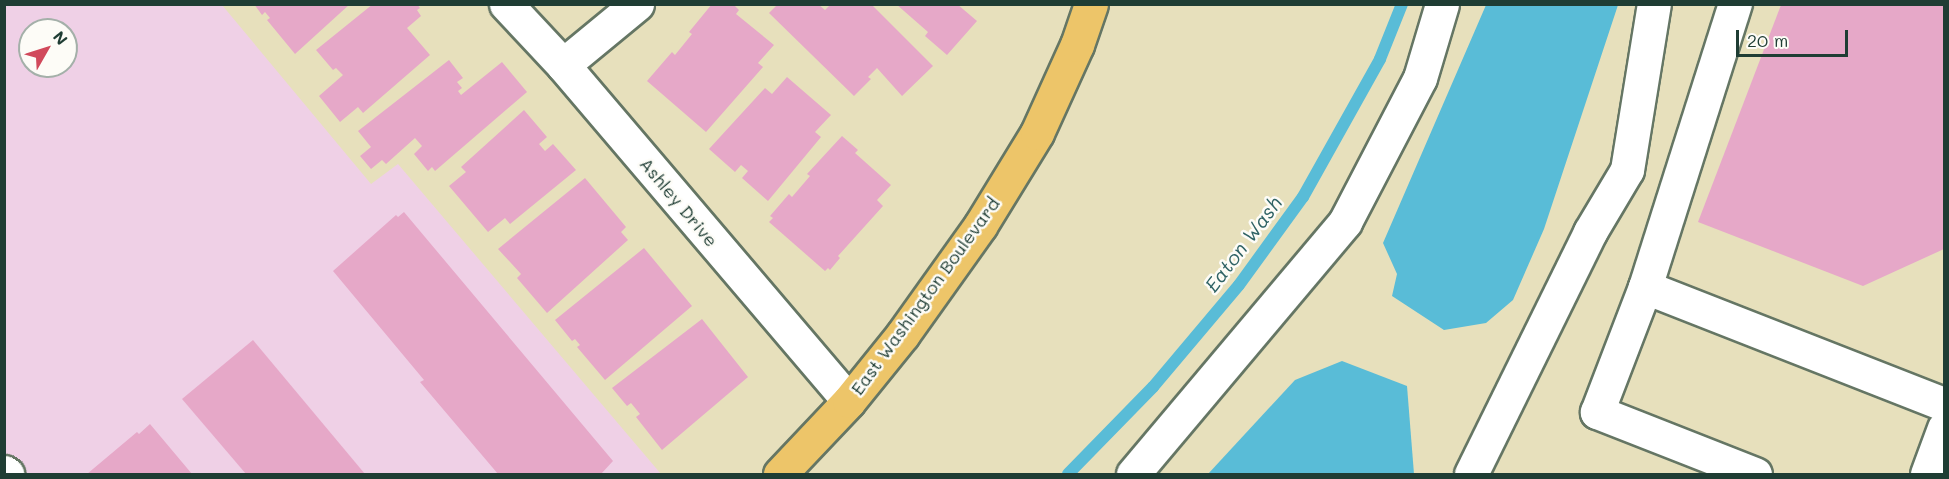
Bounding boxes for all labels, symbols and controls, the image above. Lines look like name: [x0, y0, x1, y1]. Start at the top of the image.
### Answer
north arrow: [18, 18, 78, 78]
scale bar: [1739, 18, 1852, 56]
text: N: [49, 26, 73, 49]
text: 20 m: [1747, 28, 1788, 52]
street label: Ashley Drive: [635, 153, 723, 251]
water label: Eaton Wash: [1199, 192, 1287, 296]
street label: East Washington Boulevard: [846, 193, 1004, 399]

